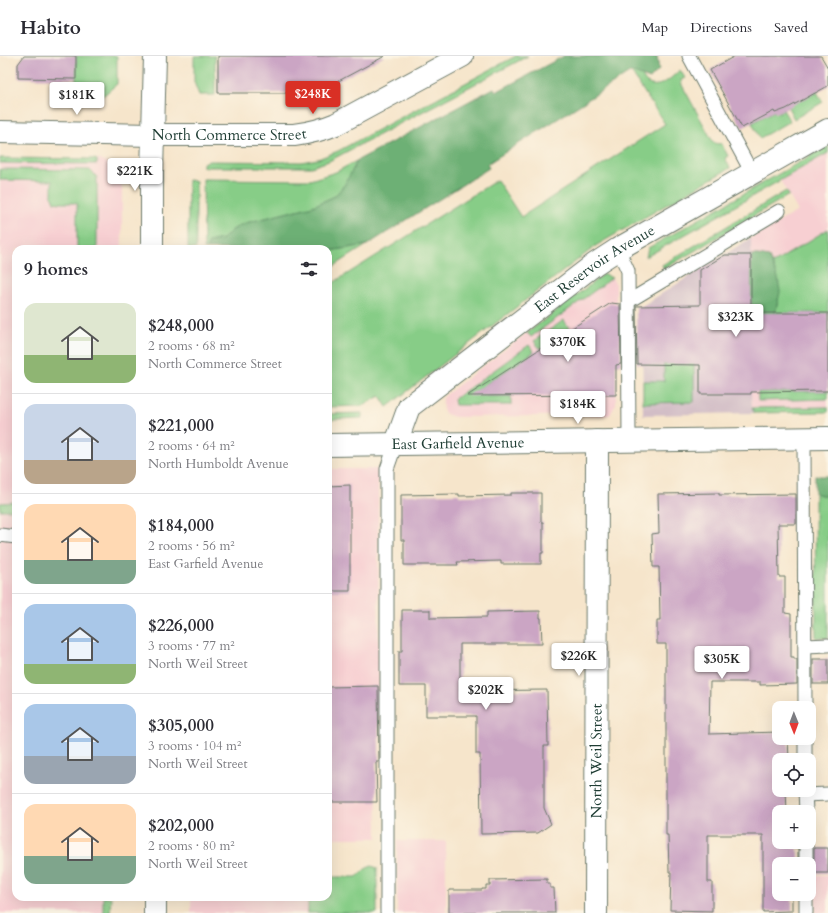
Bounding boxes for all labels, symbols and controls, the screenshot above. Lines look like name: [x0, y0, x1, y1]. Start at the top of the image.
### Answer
text: Habito: [20, 15, 81, 41]
text: Map: [642, 18, 668, 37]
text: Directions: [690, 18, 752, 37]
text: Saved: [774, 18, 808, 37]
pin: $248K: [285, 81, 341, 115]
pin: $181K: [49, 82, 105, 116]
text: $248K: [294, 85, 332, 103]
text: $181K: [58, 86, 96, 104]
street label: North Commerce Street: [152, 123, 308, 145]
pin: $221K: [107, 158, 163, 192]
text: $221K: [116, 162, 154, 180]
street label: East Reservoir Avenue: [530, 220, 659, 317]
text: 9 homes: [24, 258, 88, 281]
icon: filters: [298, 258, 320, 280]
pin: $323K: [708, 304, 764, 338]
text: $323K: [717, 308, 755, 326]
text: $248,000: [148, 314, 214, 337]
icon: home: [56, 319, 104, 367]
pin: $370K: [540, 329, 596, 363]
text: $370K: [549, 333, 587, 351]
text: 2 rooms · 68 m²: [148, 337, 235, 355]
text: North Commerce Street: [148, 355, 282, 373]
pin: $184K: [550, 391, 606, 425]
text: $184K: [559, 395, 597, 413]
text: $221,000: [148, 414, 214, 437]
icon: home: [56, 420, 104, 468]
street label: East Garfield Avenue: [391, 432, 525, 454]
text: 2 rooms · 64 m²: [148, 437, 235, 455]
text: North Humboldt Avenue: [148, 455, 289, 473]
text: $184,000: [148, 514, 214, 537]
icon: home: [56, 520, 104, 568]
text: 2 rooms · 56 m²: [148, 537, 235, 555]
text: East Garfield Avenue: [148, 555, 263, 573]
text: $226,000: [148, 614, 214, 637]
icon: home: [56, 620, 104, 668]
text: 3 rooms · 77 m²: [148, 637, 235, 655]
pin: $226K: [551, 643, 607, 677]
pin: $305K: [694, 646, 750, 680]
text: $226K: [560, 647, 598, 665]
text: $305K: [703, 650, 741, 668]
text: North Weil Street: [148, 655, 248, 673]
pin: $202K: [458, 677, 514, 711]
text: $202K: [467, 681, 505, 699]
north arrow: [772, 701, 816, 745]
map controls: [772, 701, 816, 901]
street label: North Weil Street: [586, 703, 606, 819]
text: $305,000: [148, 714, 214, 737]
icon: home: [56, 720, 104, 768]
text: 3 rooms · 104 m²: [148, 737, 241, 755]
button: locate: [772, 753, 816, 797]
text: North Weil Street: [148, 755, 248, 773]
button: +: [772, 805, 816, 849]
text: $202,000: [148, 814, 214, 837]
icon: home: [56, 820, 104, 868]
text: 2 rooms · 80 m²: [148, 837, 235, 855]
text: North Weil Street: [148, 855, 248, 873]
button: −: [772, 857, 816, 901]

